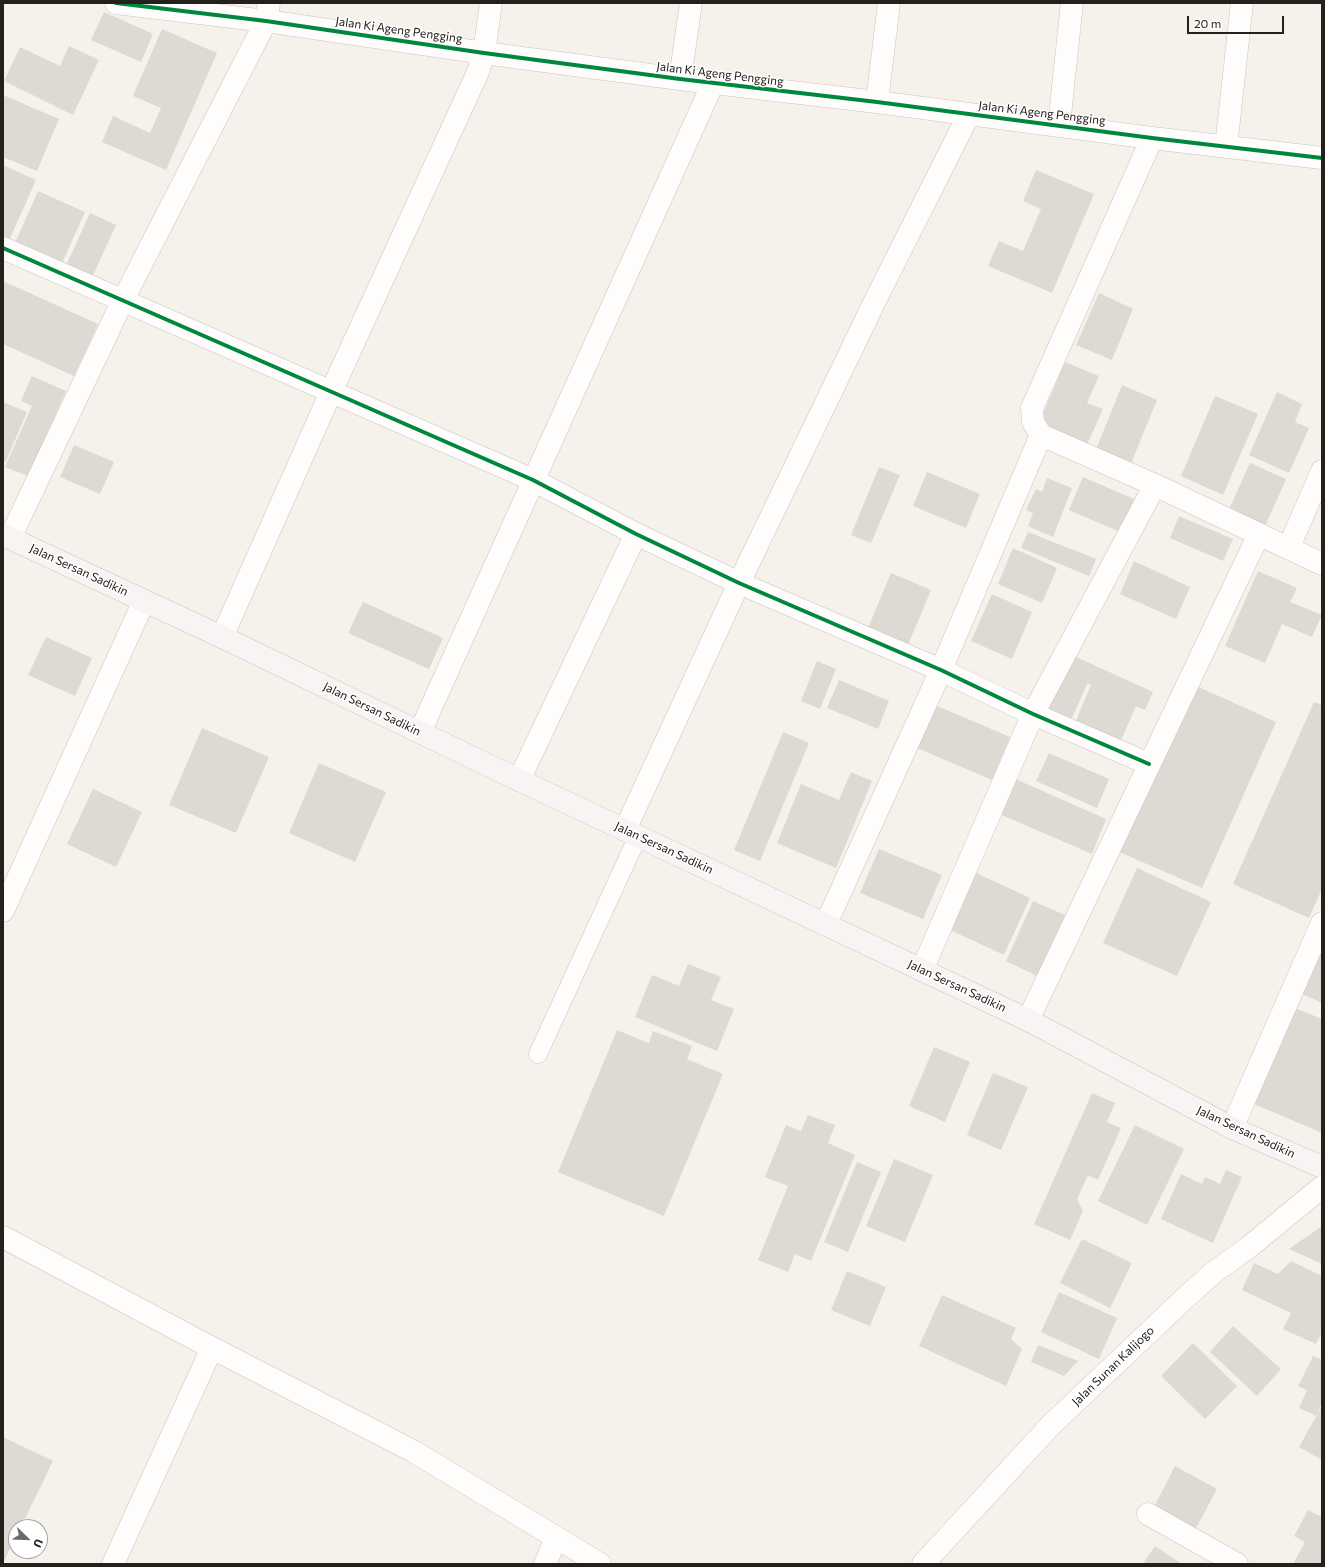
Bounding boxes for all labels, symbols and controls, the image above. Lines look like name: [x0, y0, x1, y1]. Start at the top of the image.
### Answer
scale bar: [1189, 8, 1286, 34]
street label: Jalan Ki Ageng Pengging: [335, 14, 463, 46]
text: 20 m: [1194, 16, 1221, 30]
street label: Jalan Ki Ageng Pengging: [656, 59, 784, 89]
street label: Jalan Ki Ageng Pengging: [978, 98, 1106, 128]
street label: Jalan Sersan Sadikin: [28, 541, 130, 599]
street label: Jalan Sersan Sadikin: [321, 679, 423, 739]
street label: Jalan Sersan Sadikin: [613, 819, 715, 877]
street label: Jalan Sersan Sadikin: [906, 957, 1008, 1015]
street label: Jalan Sersan Sadikin: [1195, 1103, 1297, 1161]
street label: Jalan Sunan Kalijogo: [1069, 1323, 1157, 1409]
north arrow: [8, 1519, 48, 1559]
text: U: [31, 1537, 46, 1550]

